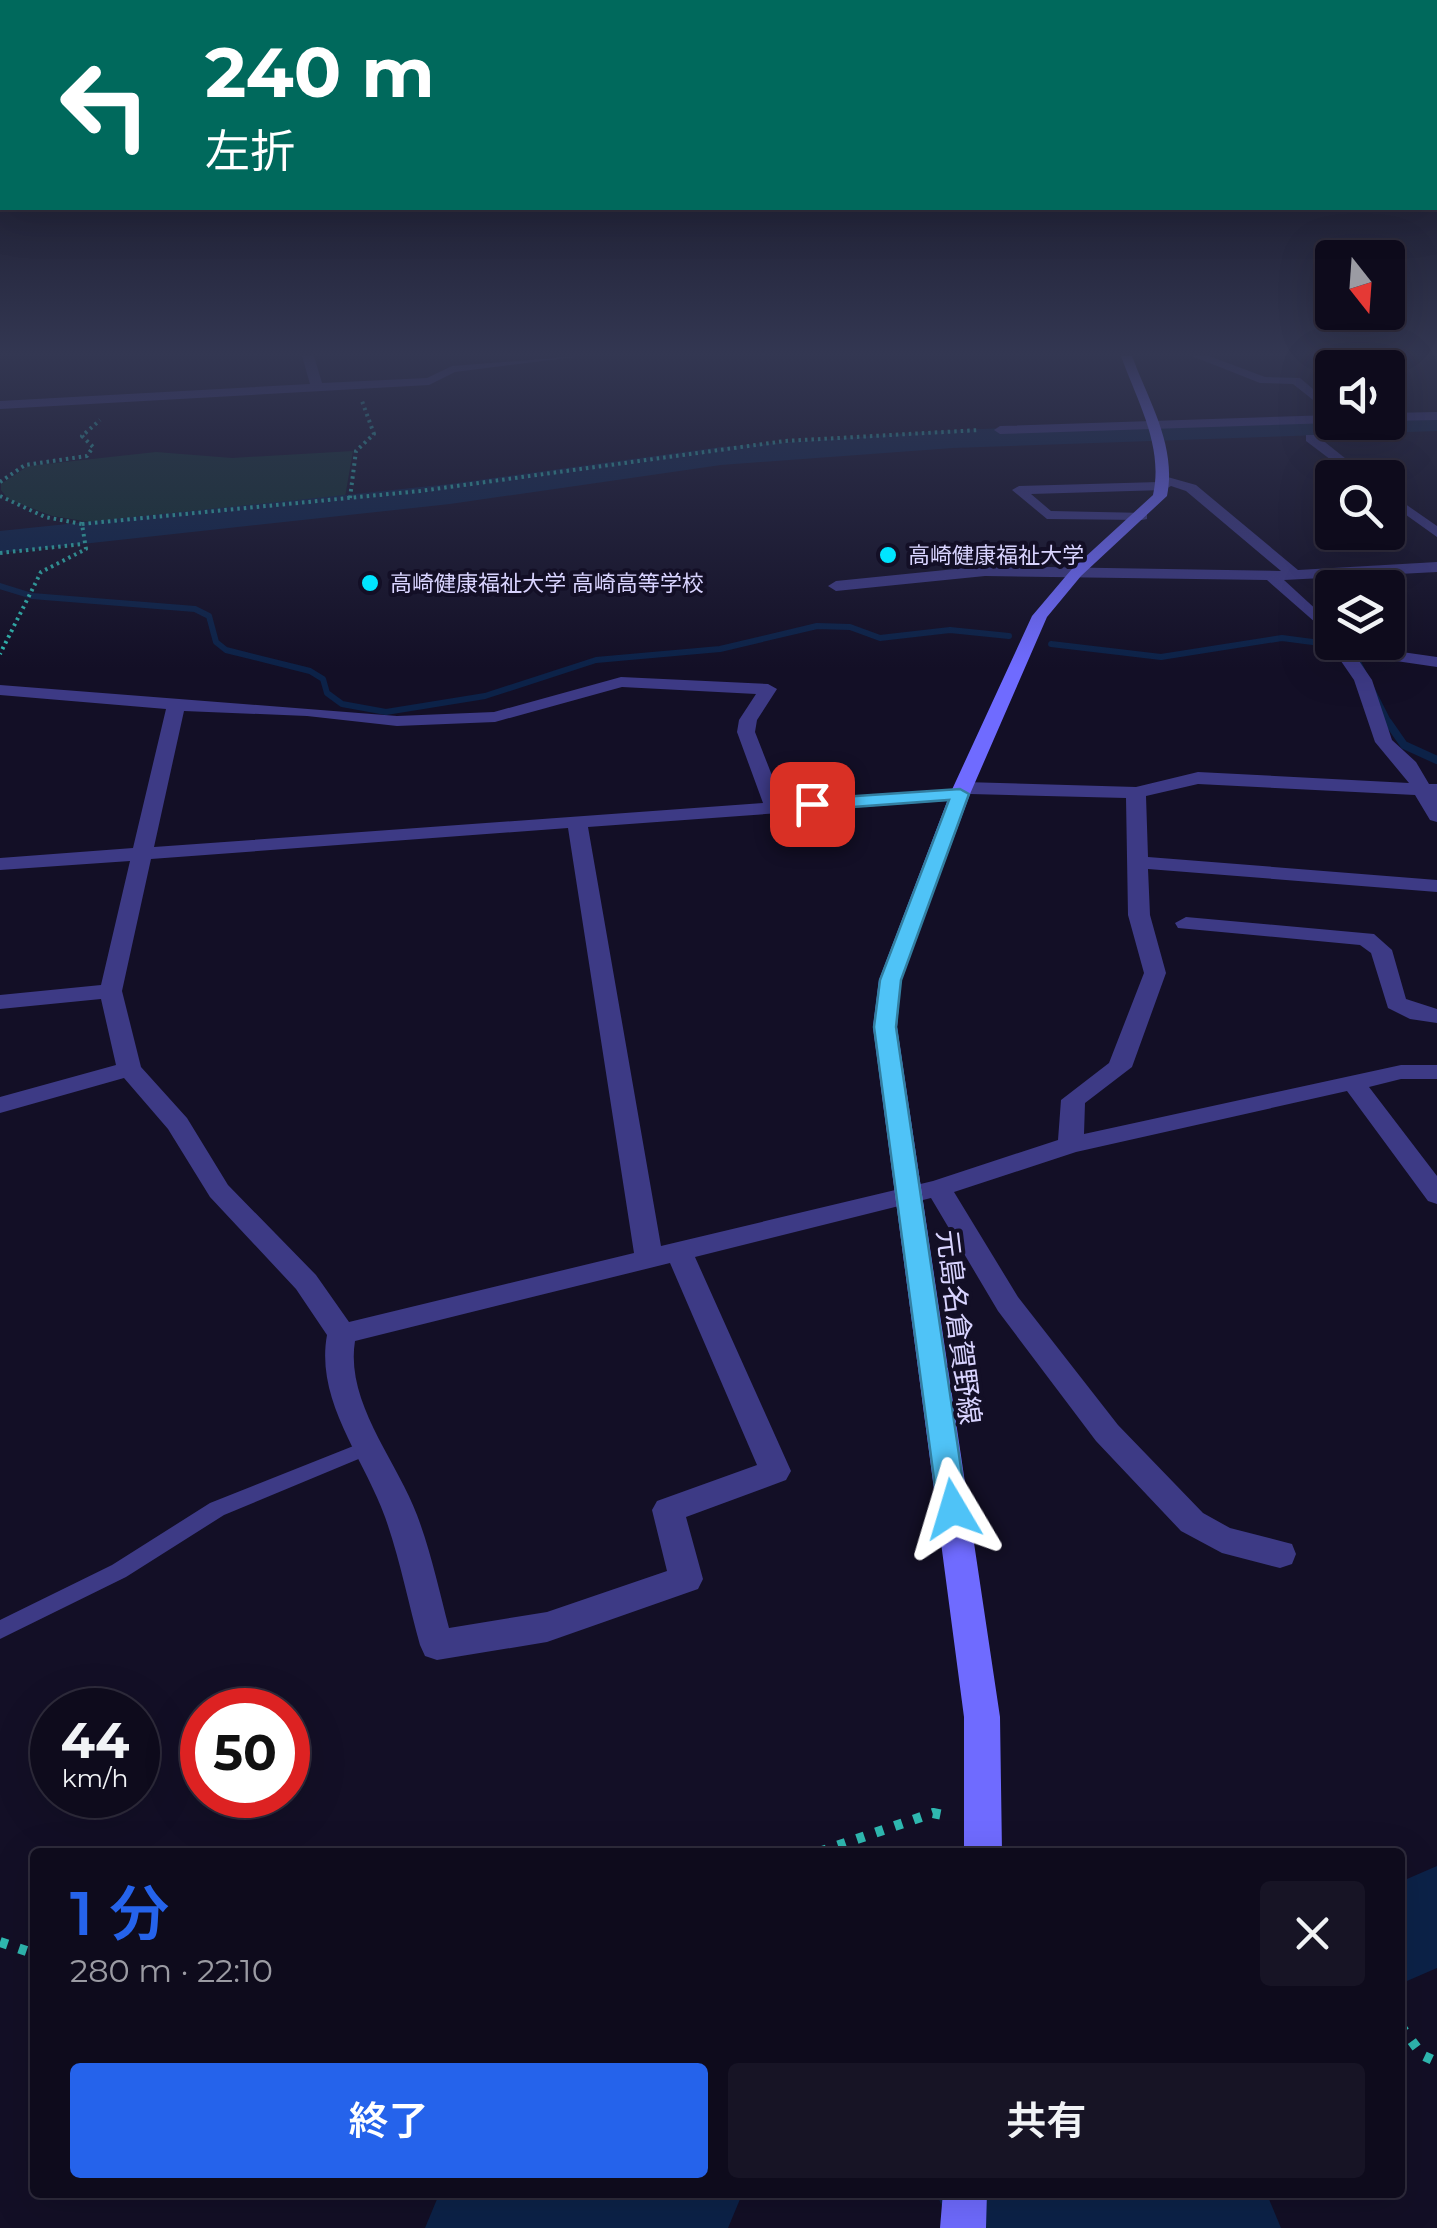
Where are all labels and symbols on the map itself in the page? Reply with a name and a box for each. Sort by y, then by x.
north arrow [1315,240,1405,330]
place label: 高崎健康福祉大学 [908,542,1084,569]
marker: 高崎健康福祉大学 [877,544,899,566]
place label: 高崎健康福祉大学 高崎高等学校 [390,570,704,597]
marker: 高崎健康福祉大学 高崎高等学校 [359,572,381,594]
pin [770,762,855,847]
street label: 元島名倉賀野線 [930,1228,988,1426]
position arrow [901,1457,1005,1561]
speed limit sign: 50 [180,1688,310,1818]

